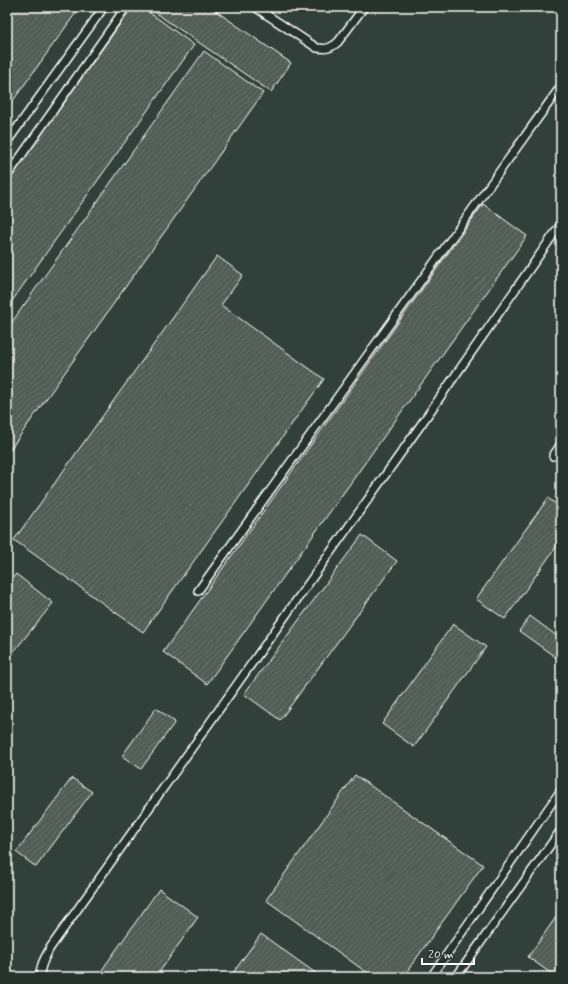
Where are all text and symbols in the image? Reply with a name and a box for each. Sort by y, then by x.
scale bar [422,940,474,966]
text: 20 m [428,947,454,963]

